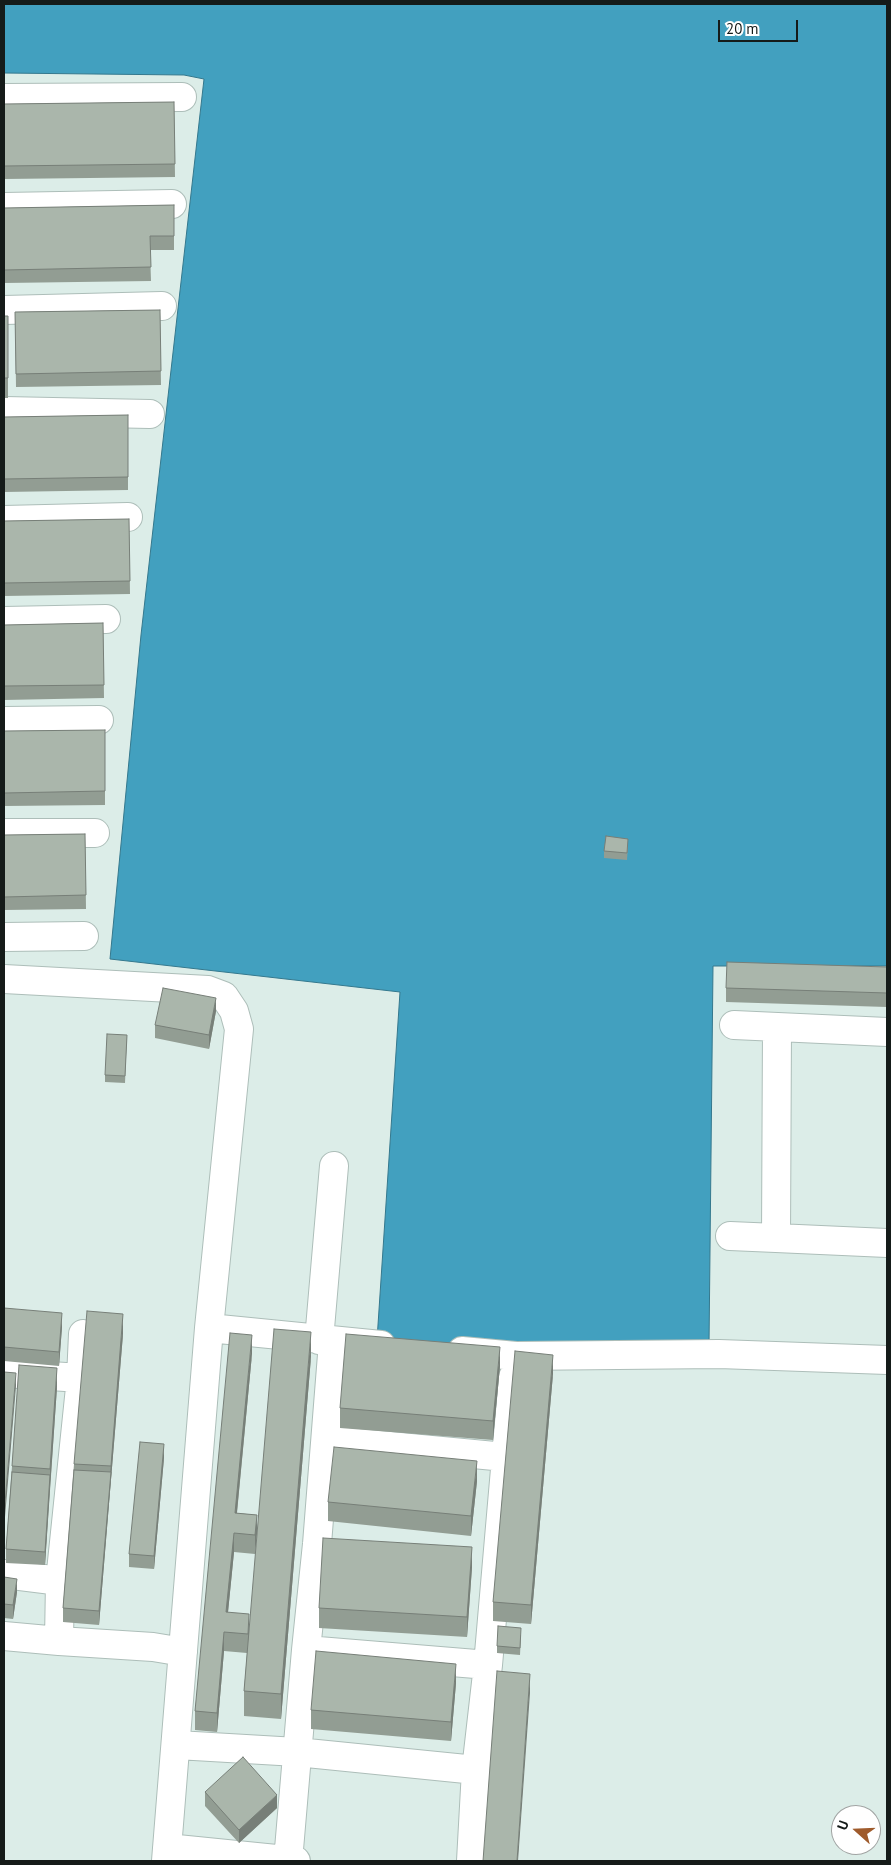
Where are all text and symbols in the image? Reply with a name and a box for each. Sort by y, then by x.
scale bar [721,10,801,42]
text: 20 m [726,19,759,38]
north arrow [831,1805,881,1855]
text: U [833,1818,853,1832]

